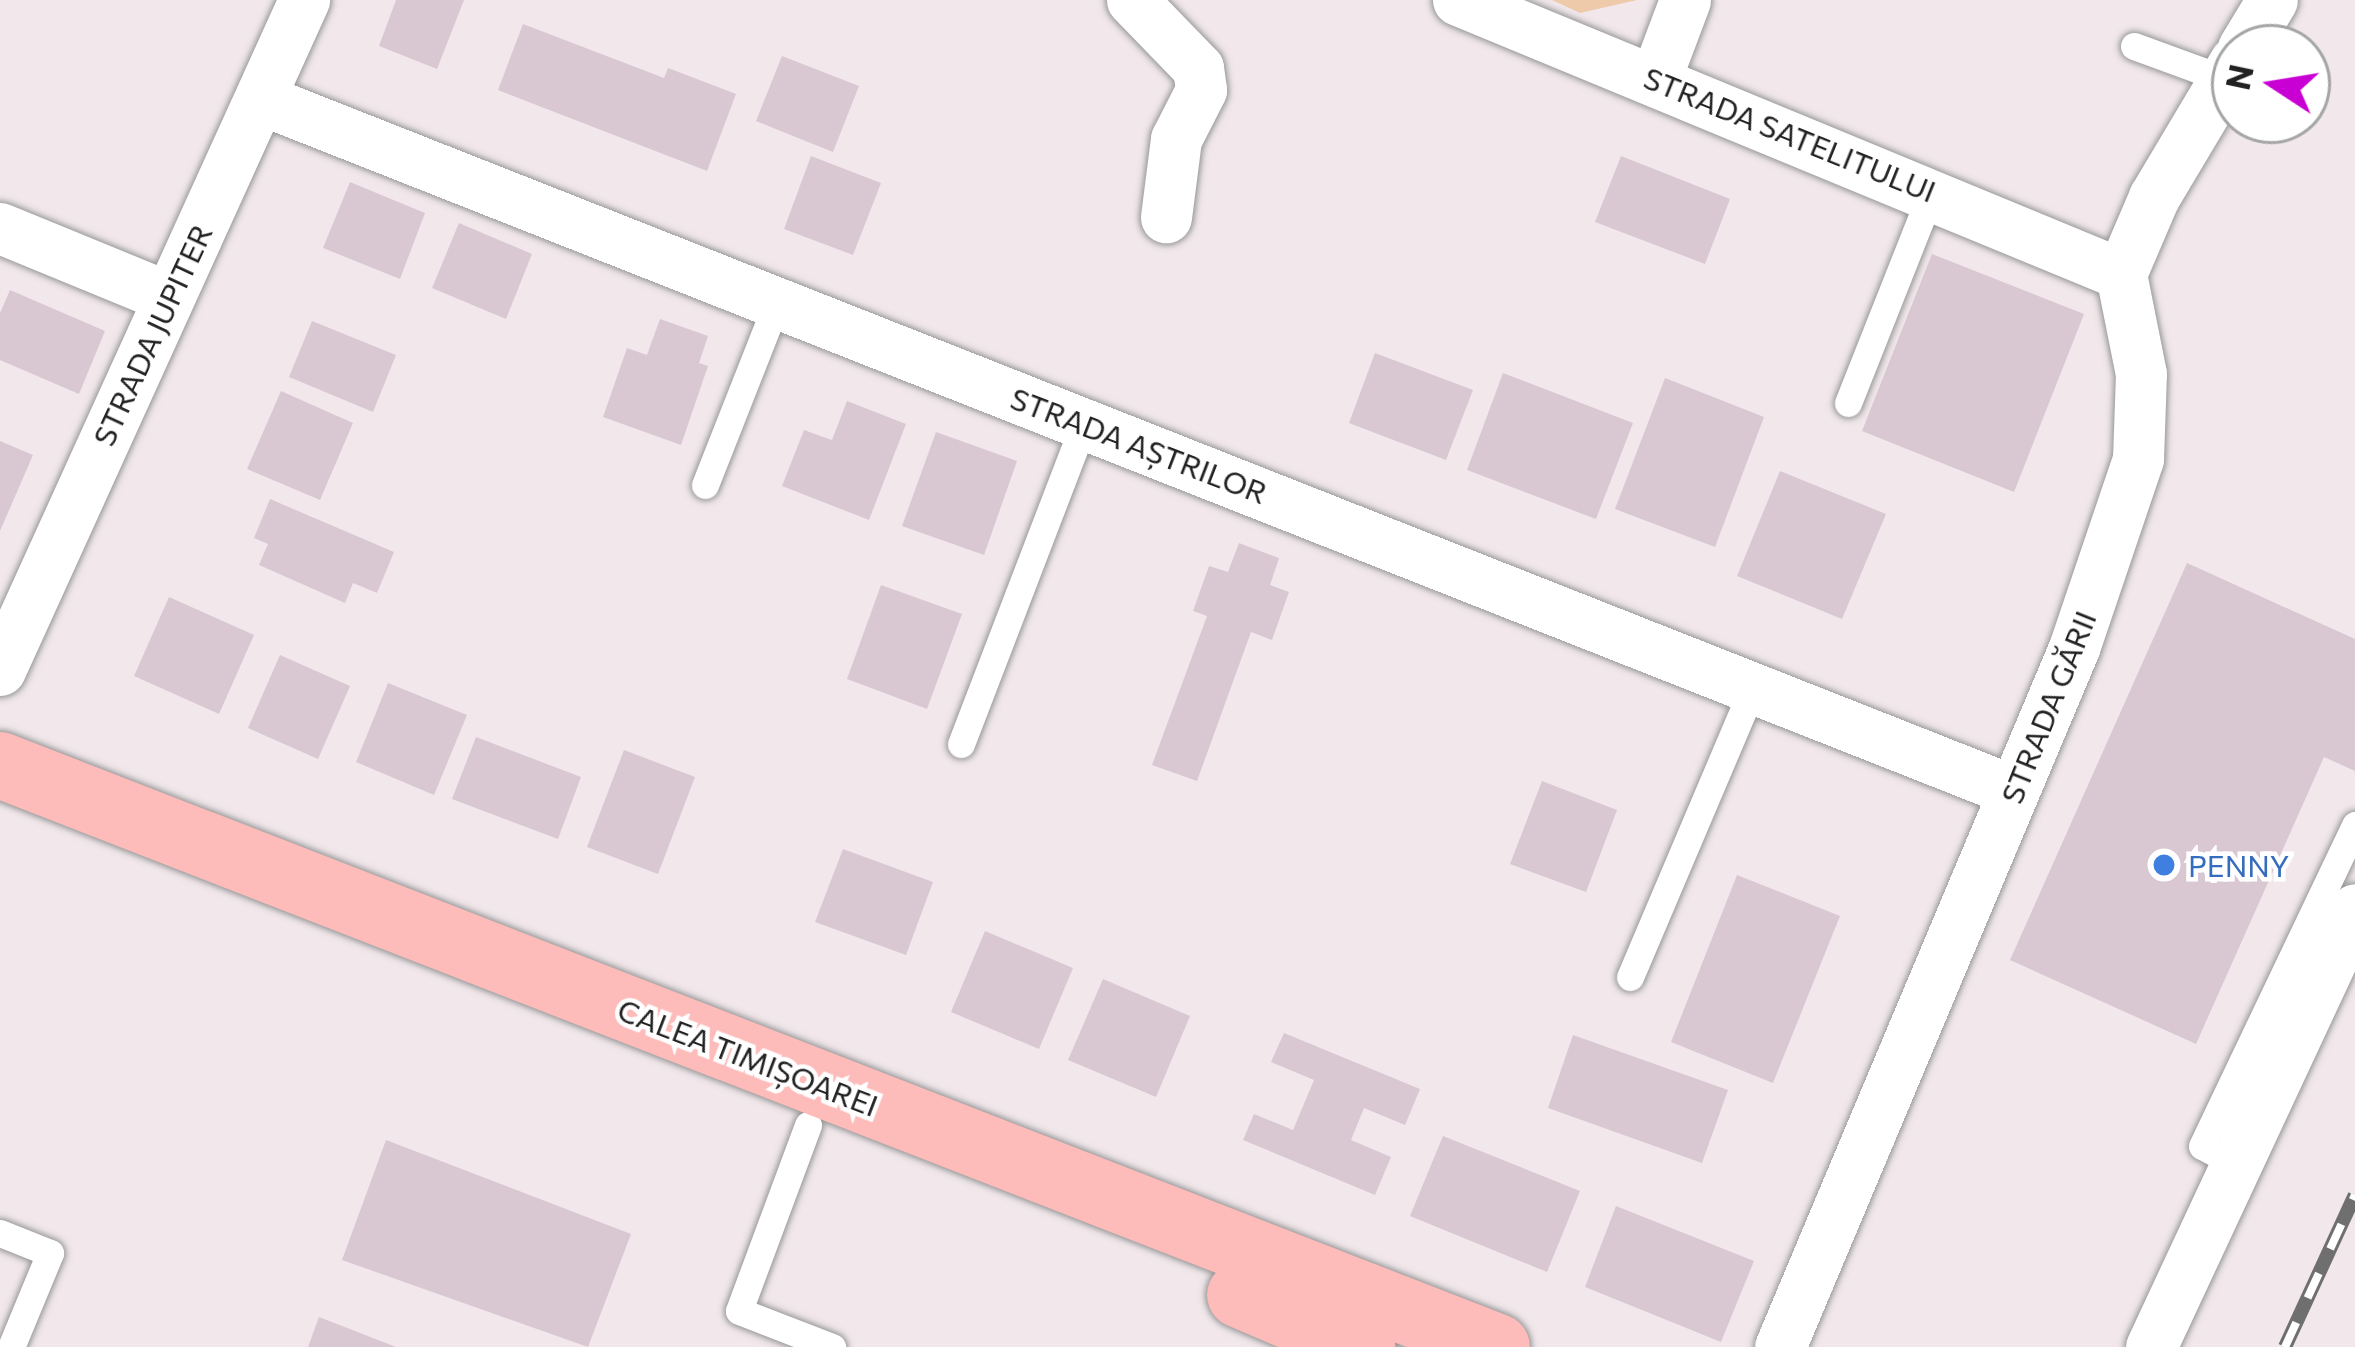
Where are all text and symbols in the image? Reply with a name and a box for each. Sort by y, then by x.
north arrow [2211,24,2331,144]
street label: STRADA SATELITULUI [1639,59,1941,209]
text: N [2216,61,2261,93]
street label: STRADA JUPITER [85,219,219,451]
street label: STRADA AȘTRILOR [1006,380,1272,510]
street label: STRADA GĂRII [1993,605,2103,809]
place label: PENNY [2188,847,2289,883]
marker: PENNY [2151,852,2177,878]
street label: CALEA TIMIȘOAREI [613,991,883,1123]

